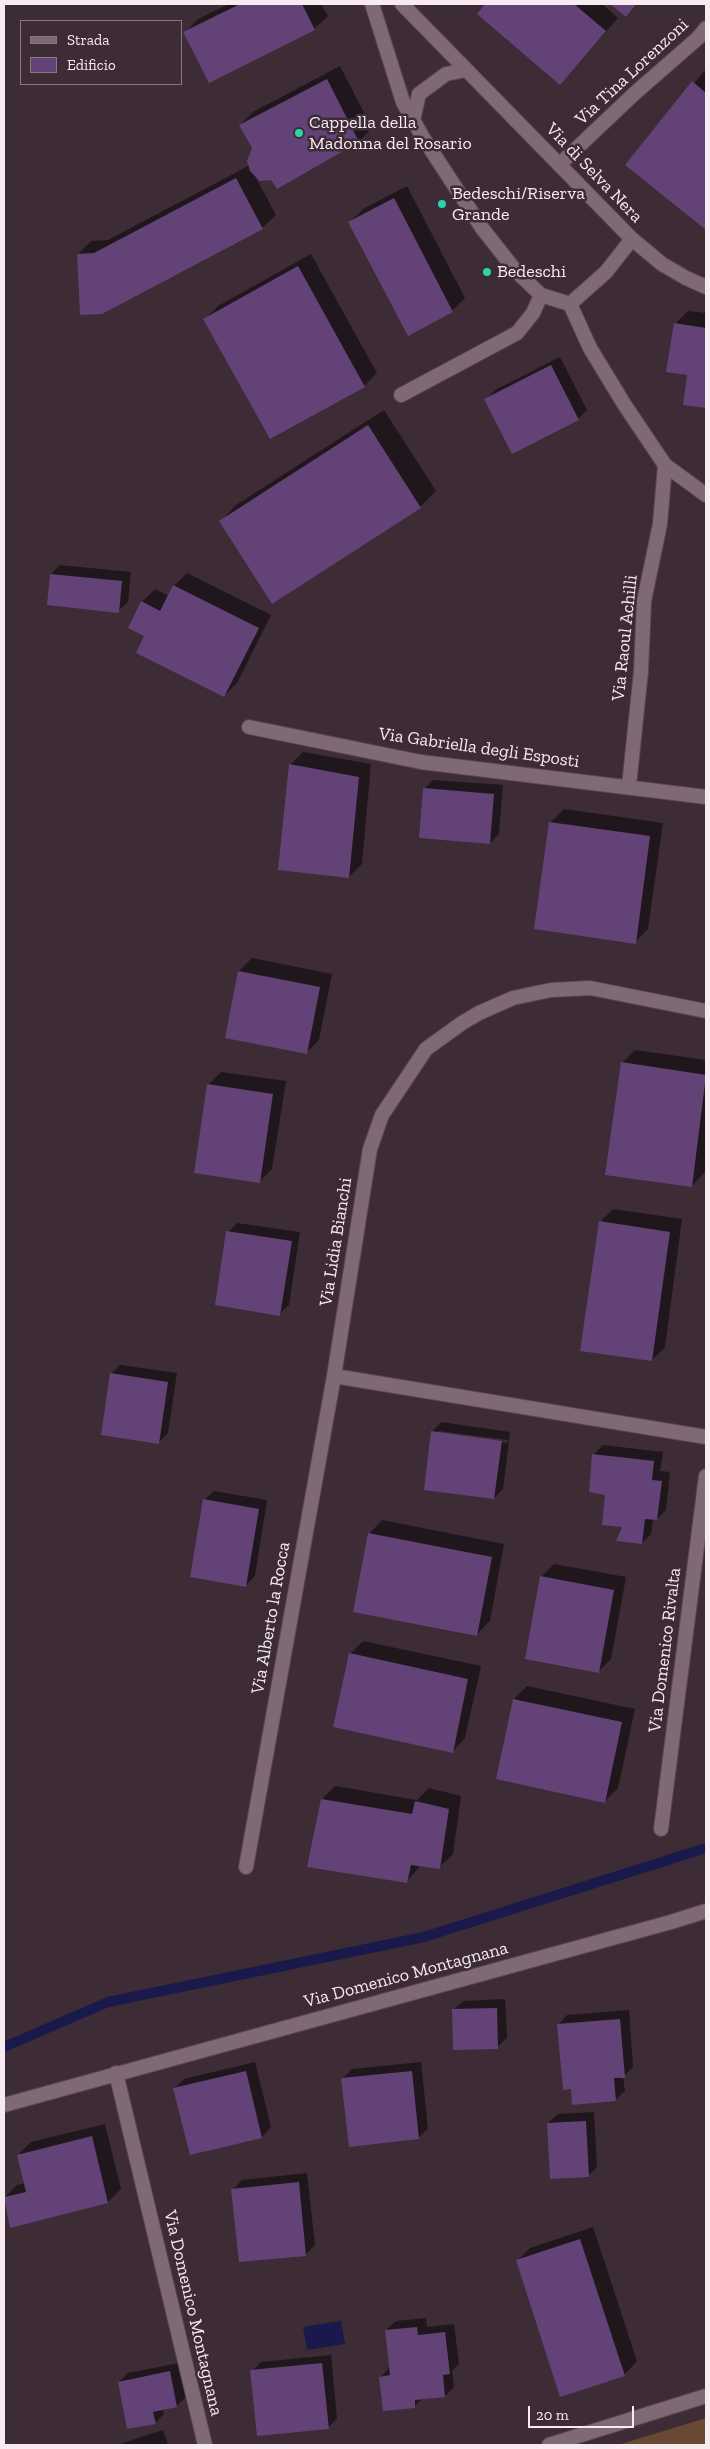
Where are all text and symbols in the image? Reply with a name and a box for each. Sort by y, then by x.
street label: Via Tina Lorenzoni [571,14,693,130]
legend [20,20,182,85]
text: Strada [67,31,110,49]
text: Edificio [67,56,116,74]
place label: Cappella della Madonna del Rosario [309,112,472,154]
street label: Via di Selva Nera [541,119,647,227]
marker: Cappella della Madonna del Rosario [293,127,305,139]
place label: Bedeschi/Riserva Grande [452,183,585,225]
marker: Bedeschi/Riserva Grande [436,198,448,210]
place label: Bedeschi [497,261,566,283]
marker: Bedeschi [481,266,493,278]
street label: Via Raoul Achilli [608,574,642,702]
street label: Via Gabriella degli Esposti [377,723,581,773]
street label: Via Lidia Bianchi [315,1176,357,1308]
street label: Via Alberto la Rocca [247,1540,295,1696]
street label: Via Domenico Rivalta [644,1566,686,1734]
street label: Via Domenico Montagnana [302,1937,510,2013]
street label: Via Domenico Montagnana [159,2208,227,2418]
scale bar [530,2396,636,2428]
text: 20 m [536,2406,569,2424]

